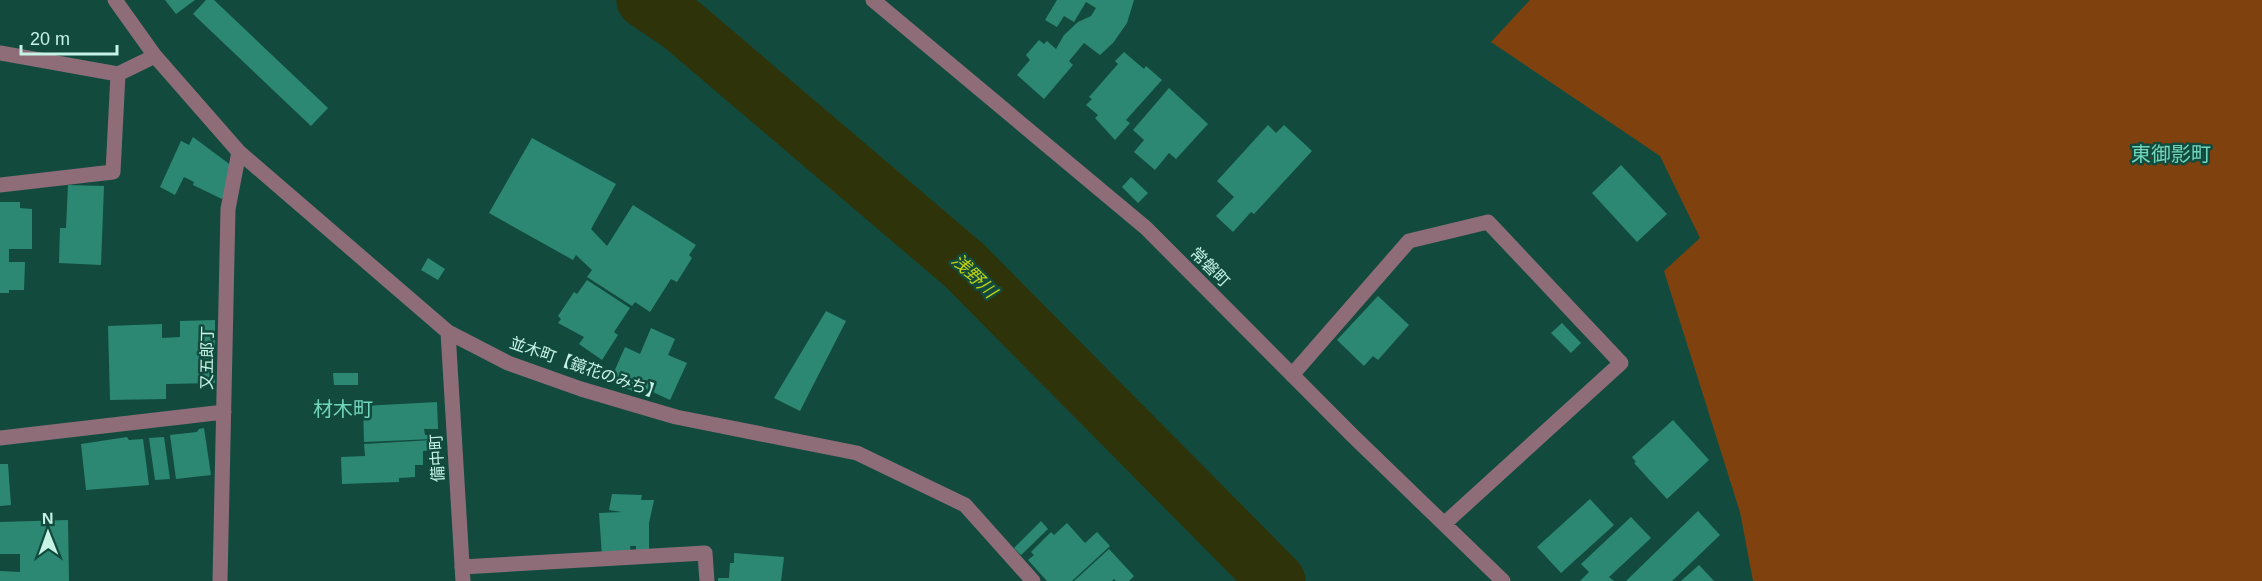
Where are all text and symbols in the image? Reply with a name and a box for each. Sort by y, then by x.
scale bar [21,18,117,56]
text: 20 m [30,29,70,49]
district label: 東御影町 [2131,143,2211,165]
street label: 常磐町 [1187,244,1233,290]
water label: 浅野川 [948,250,1002,303]
street label: 又五郎丁 [198,326,216,390]
street label: 並木町【鏡花のみち】 [508,334,664,402]
district label: 材木町 [313,398,373,420]
street label: 備中町 [427,434,447,482]
north arrow [18,503,78,563]
text: N [42,510,54,527]

